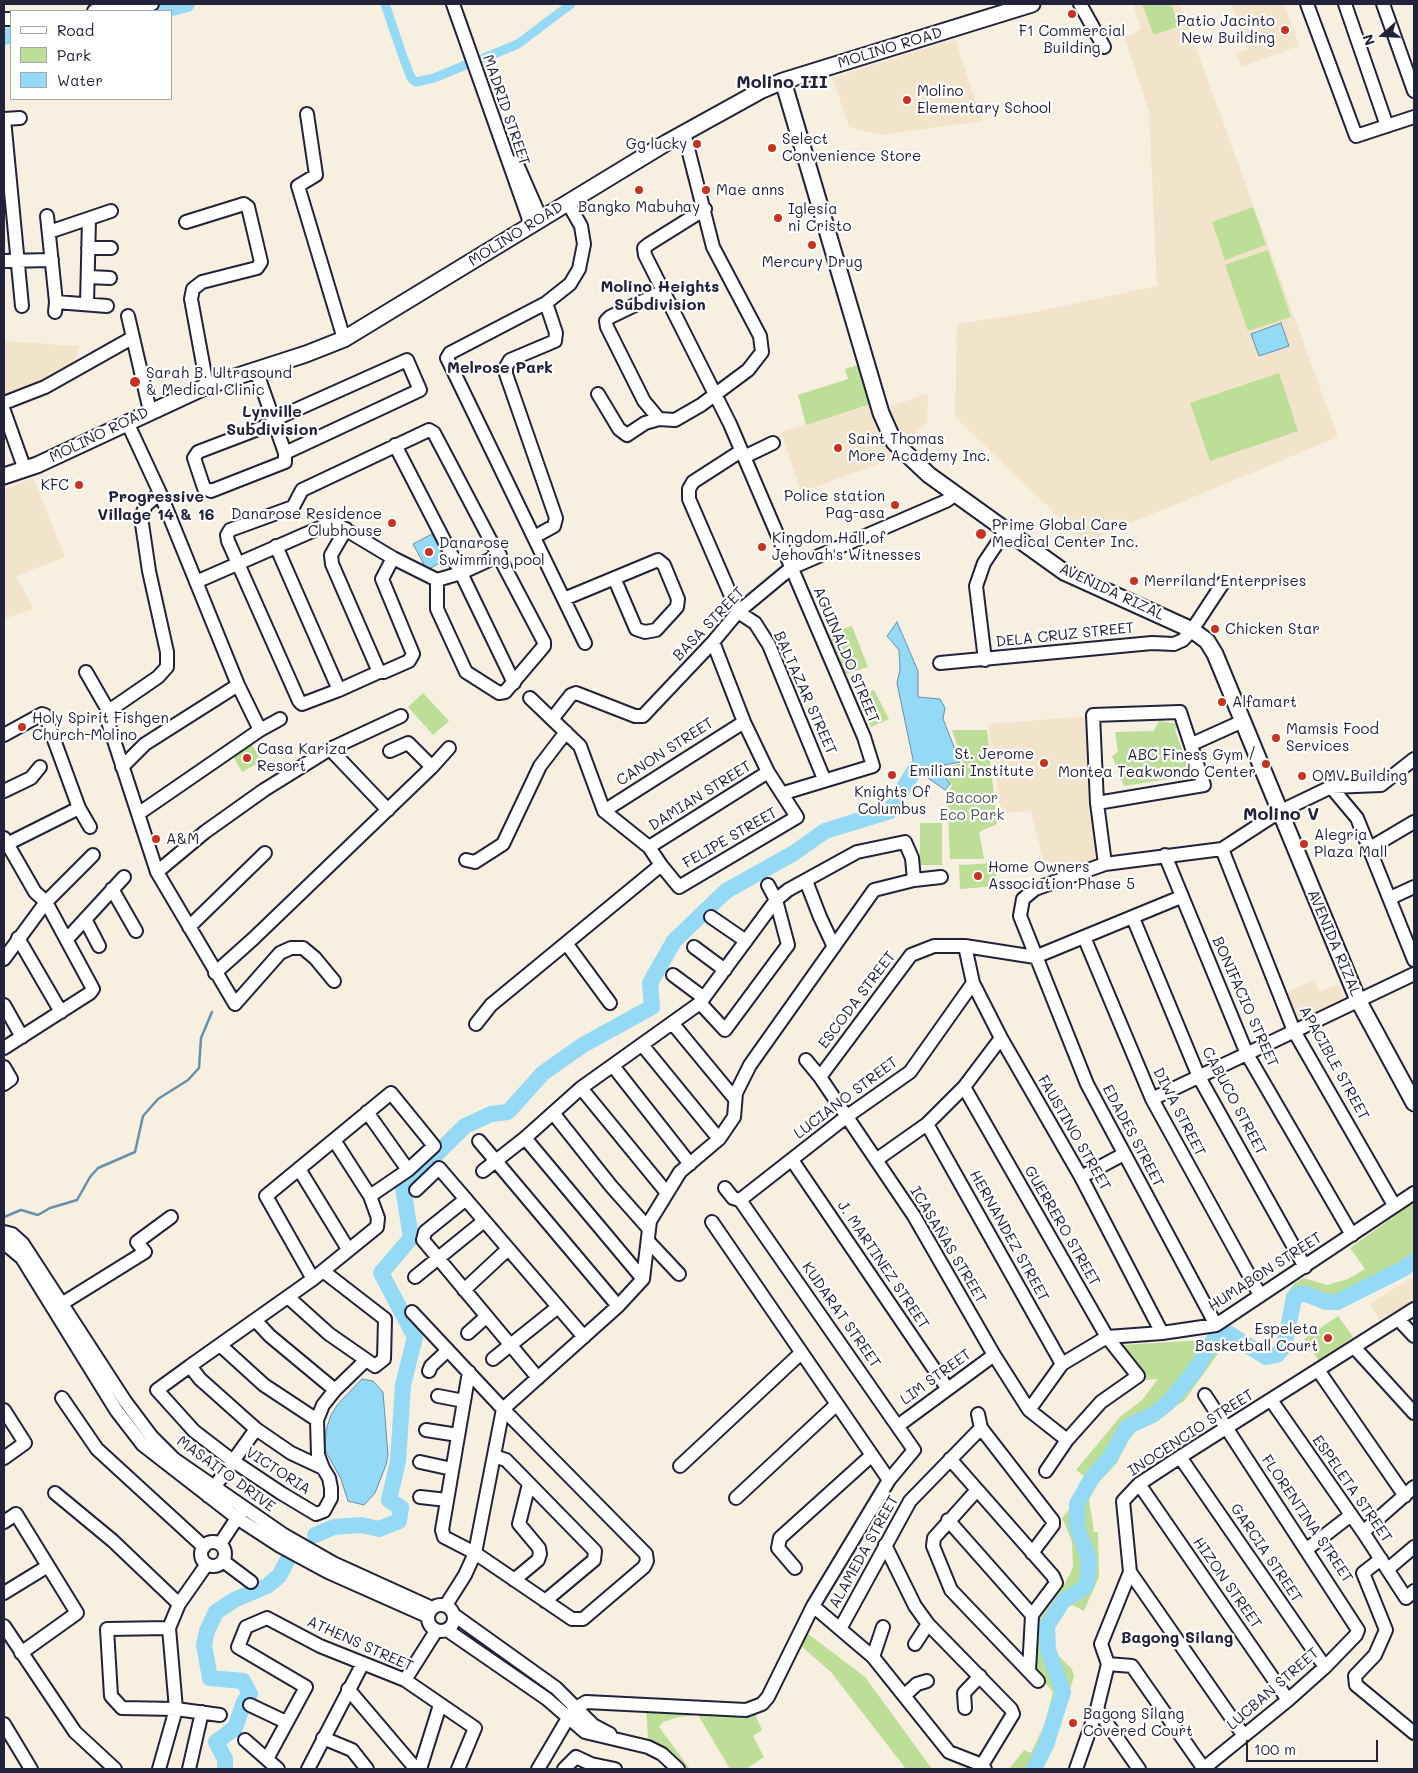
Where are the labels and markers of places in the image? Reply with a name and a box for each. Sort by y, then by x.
marker: F1 Commercial Building [1066,8,1078,20]
place label: Patio Jacinto New Building [1177,12,1275,47]
place label: F1 Commercial Building [1019,22,1125,57]
marker: Patio Jacinto New Building [1279,24,1291,36]
place label: Molino Elementary School [917,82,1052,117]
marker: Molino Elementary School [901,94,913,106]
place label: Select Convenience Store [782,130,921,165]
place label: Gg lucky [626,135,687,153]
marker: Gg lucky [691,138,703,150]
marker: Select Convenience Store [766,142,778,154]
place label: Mae anns [716,181,785,199]
marker: Bangko Mabuhay [633,184,645,196]
marker: Mae anns [700,184,712,196]
place label: Bangko Mabuhay [578,198,700,216]
place label: Iglesia ni Cristo [788,200,851,235]
marker: Iglesia ni Cristo [772,212,784,224]
marker: Mercury Drug [806,239,818,251]
place label: Mercury Drug [762,253,862,271]
place label: Sarah B. Ultrasound & Medical Clinic [146,364,292,399]
marker: Sarah B. Ultrasound & Medical Clinic [128,375,142,389]
place label: Saint Thomas More Academy Inc. [848,430,991,465]
marker: Saint Thomas More Academy Inc. [832,442,844,454]
place label: KFC [41,476,69,494]
marker: KFC [73,479,85,491]
place label: Police station Pag-asa [784,487,885,522]
marker: Police station Pag-asa [889,499,901,511]
place label: Danarose Residence Clubhouse [231,505,382,540]
place label: Prime Global Care Medical Center Inc. [992,516,1139,551]
marker: Danarose Residence Clubhouse [386,517,398,529]
marker: Prime Global Care Medical Center Inc. [974,527,988,541]
place label: Kingdom Hall of Jehovah's Witnesses [772,529,921,564]
place label: Danarose Swimming pool [439,534,545,569]
marker: Kingdom Hall of Jehovah's Witnesses [756,541,768,553]
marker: Danarose Swimming pool [423,546,435,558]
place label: Merriland Enterprises [1144,572,1306,590]
marker: Merriland Enterprises [1128,575,1140,587]
place label: Chicken Star [1225,620,1320,638]
marker: Chicken Star [1209,623,1221,635]
place label: Alfamart [1232,693,1297,711]
marker: Alfamart [1216,696,1228,708]
place label: Holy Spirit Fishgen Church-Molino [32,709,169,744]
place label: Mamsis Food Services [1286,720,1379,755]
marker: Holy Spirit Fishgen Church-Molino [16,721,28,733]
marker: Mamsis Food Services [1270,732,1282,744]
place label: Casa Kariza Resort [257,740,347,775]
place label: St. Jerome Emiliani Institute [909,745,1034,780]
place label: ABC Finess Gym / Montea Teakwondo Center [1058,746,1256,781]
marker: Casa Kariza Resort [241,752,253,764]
marker: St. Jerome Emiliani Institute [1038,757,1050,769]
marker: ABC Finess Gym / Montea Teakwondo Center [1260,758,1272,770]
place label: OMV Building [1312,767,1407,785]
marker: Knights Of Columbus [886,769,898,781]
marker: OMV Building [1296,770,1308,782]
place label: Knights Of Columbus [854,783,930,818]
place label: Alegria Plaza Mall [1314,826,1388,861]
place label: A&M [166,830,199,848]
marker: A&M [150,833,162,845]
marker: Alegria Plaza Mall [1298,838,1310,850]
place label: Home Owners Association Phase 5 [988,858,1135,893]
marker: Home Owners Association Phase 5 [972,870,984,882]
place label: Espeleta Basketball Court [1195,1320,1318,1355]
marker: Espeleta Basketball Court [1322,1332,1334,1344]
place label: Bagong Silang Covered Court [1083,1705,1193,1740]
marker: Bagong Silang Covered Court [1067,1717,1079,1729]

